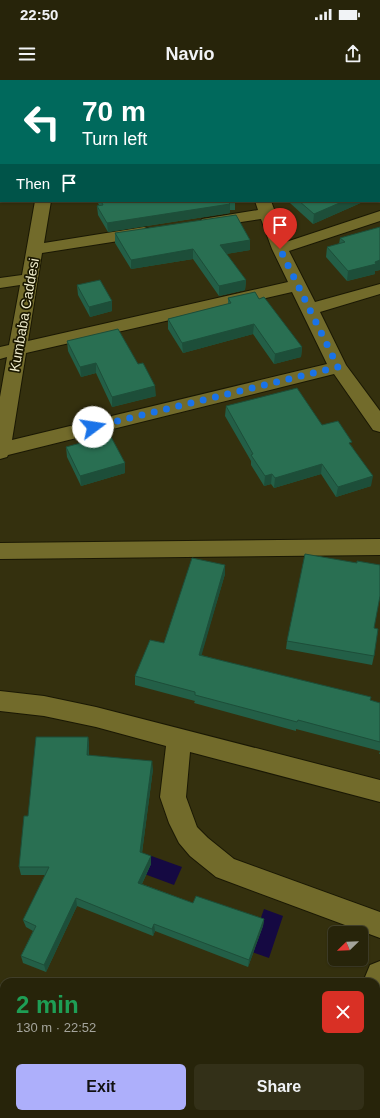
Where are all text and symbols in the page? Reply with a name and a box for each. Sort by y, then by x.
text: 22:50 [20,6,58,23]
icon: menu [16,43,38,65]
icon: share [342,43,364,65]
text: Navio [165,44,215,64]
icon: left [16,96,68,148]
text: 70 m [82,96,146,127]
text: Turn left [82,129,147,149]
icon: arrive [58,172,80,194]
text: Then [16,175,50,192]
pin [263,208,297,249]
icon: arrive [269,214,291,236]
street label: Kumbaba Caddesi [6,257,42,373]
position arrow [72,406,114,448]
north arrow [328,926,368,966]
map controls [328,926,368,966]
text: 2 min [16,991,79,1018]
button: close [322,991,364,1033]
text: 130 m · 22:52 [16,1020,96,1035]
button: Exit [16,1064,186,1110]
button: Share [194,1064,364,1110]

